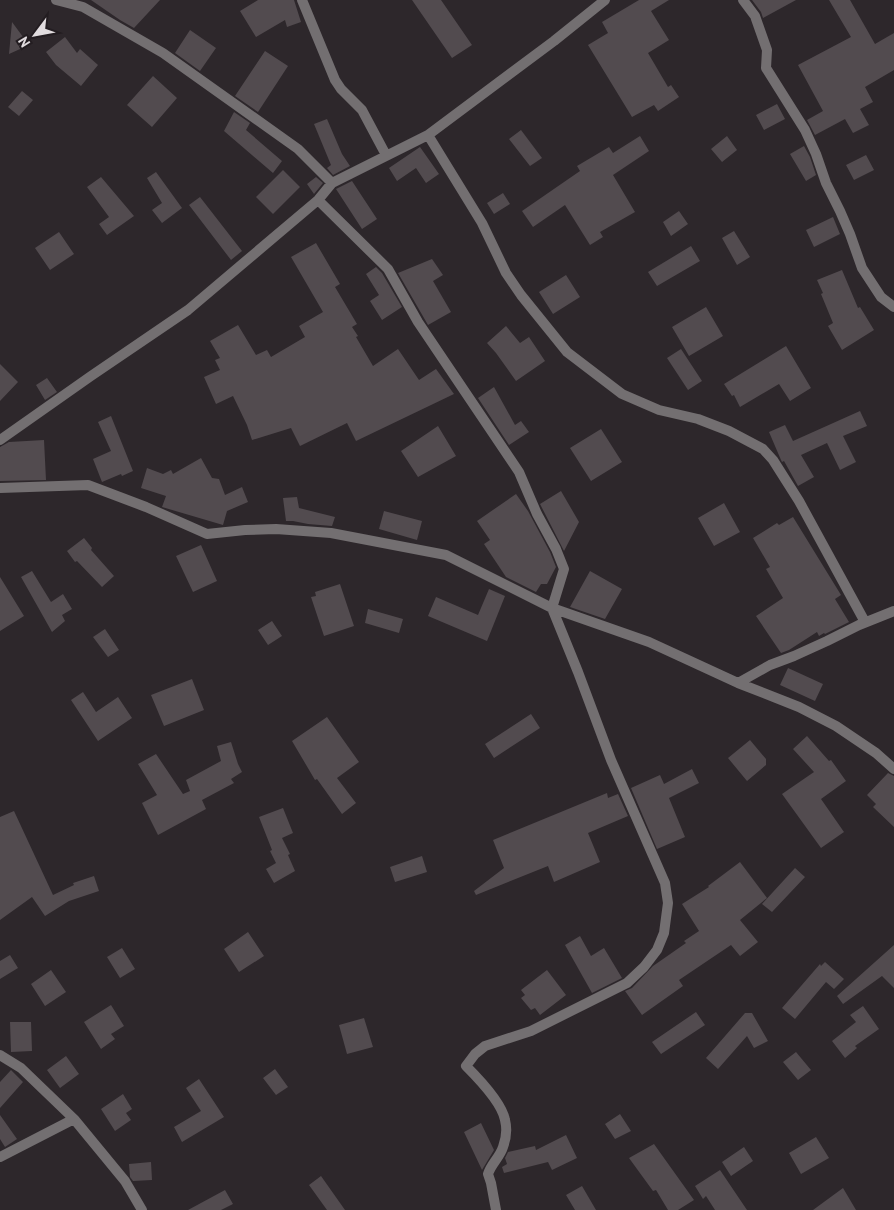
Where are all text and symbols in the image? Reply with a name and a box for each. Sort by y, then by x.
north arrow [10,10,60,60]
text: N [14,33,34,51]

